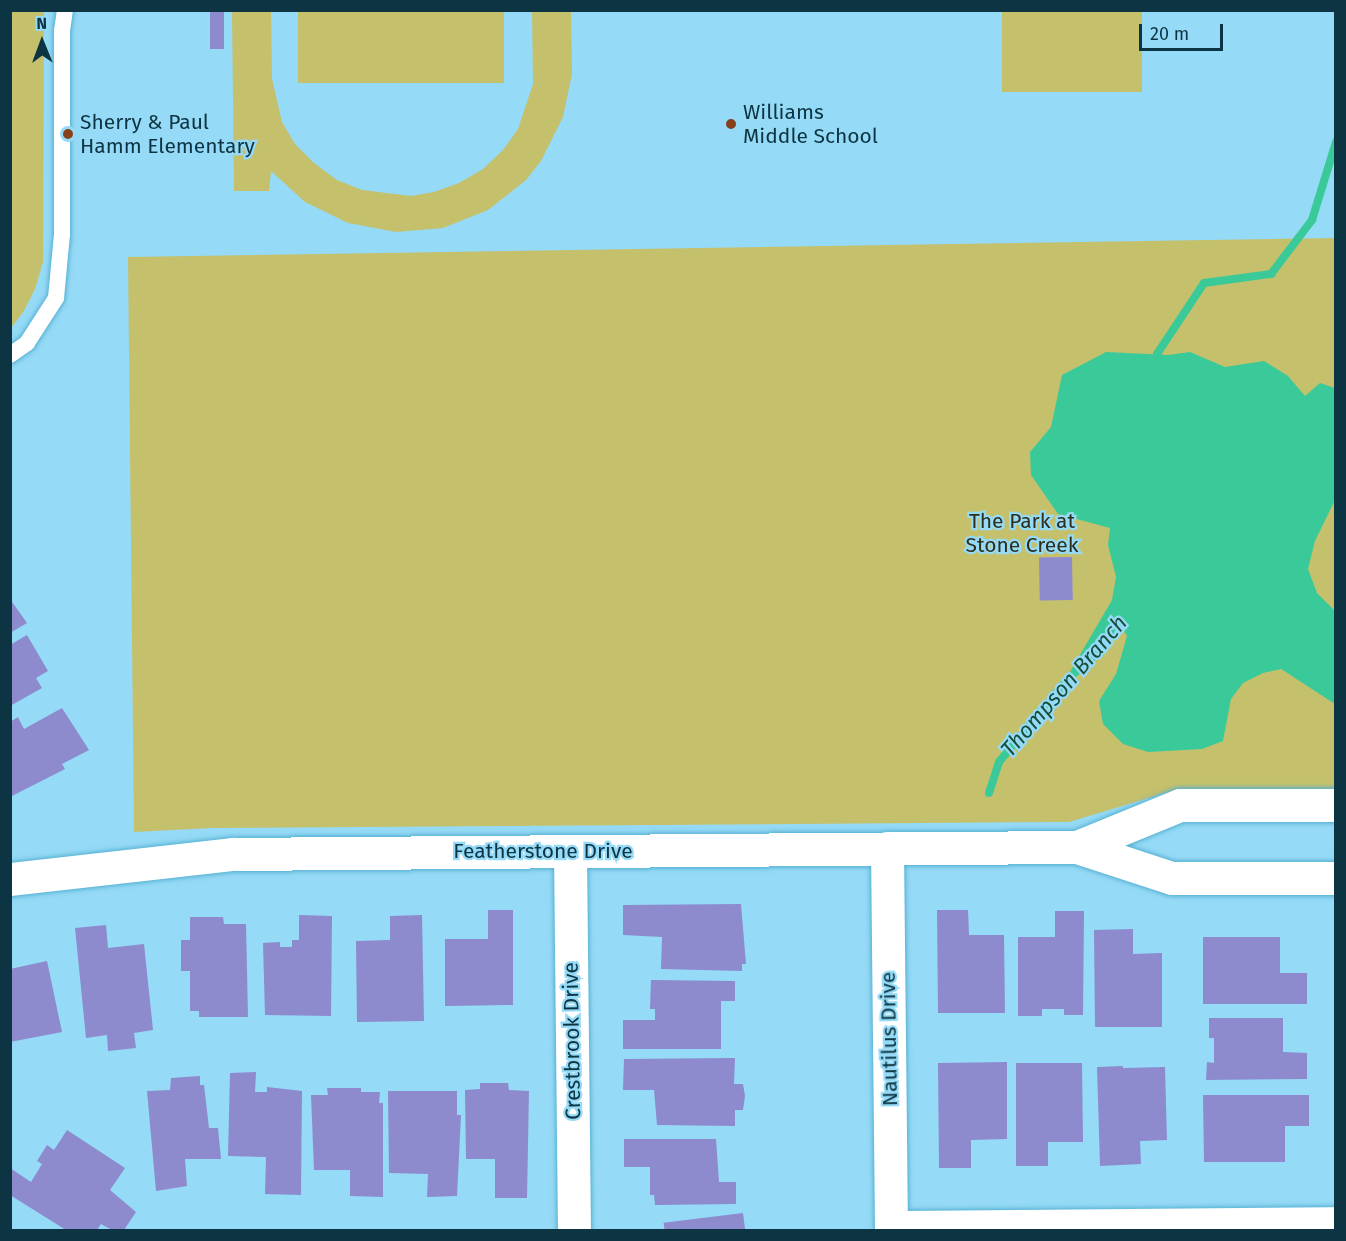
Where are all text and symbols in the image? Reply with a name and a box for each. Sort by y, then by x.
north arrow [12,12,72,72]
scale bar [1142,12,1226,50]
text: N [36,14,47,33]
text: 20 m [1150,23,1189,45]
place label: Williams Middle School [743,99,878,149]
place label: Sherry & Paul Hamm Elementary [80,109,255,159]
marker: Williams Middle School [724,117,738,131]
marker: Sherry & Paul Hamm Elementary [61,127,75,141]
park label: The Park at Stone Creek [966,508,1078,558]
water label: Thompson Branch [995,610,1133,762]
street label: Featherstone Drive [453,838,633,864]
street label: Crestbrook Drive [558,962,586,1120]
street label: Nautilus Drive [875,972,903,1106]

